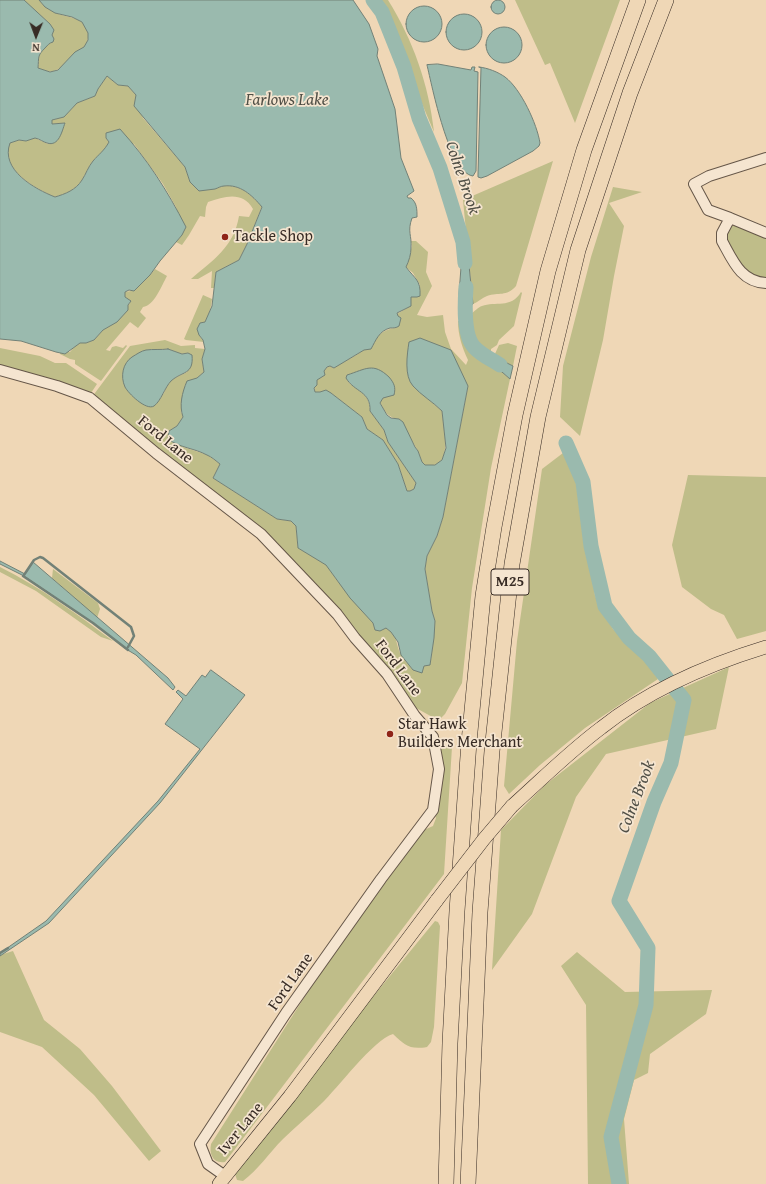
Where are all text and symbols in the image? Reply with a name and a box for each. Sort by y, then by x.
north arrow [16,16,56,56]
text: N [32,40,40,56]
water label: Farlows Lake [245,91,329,111]
water label: Colne Brook [440,139,484,217]
place label: Tackle Shop [233,227,313,247]
marker: Tackle Shop [220,232,230,242]
street label: Ford Lane [133,412,197,468]
road number: M25 [491,569,529,595]
street label: Ford Lane [371,636,425,700]
place label: Star Hawk Builders Merchant [398,715,522,753]
marker: Star Hawk Builders Merchant [385,729,395,739]
water label: Colne Brook [614,758,660,836]
street label: Ford Lane [264,950,318,1014]
street label: Iver Lane [214,1099,268,1159]

